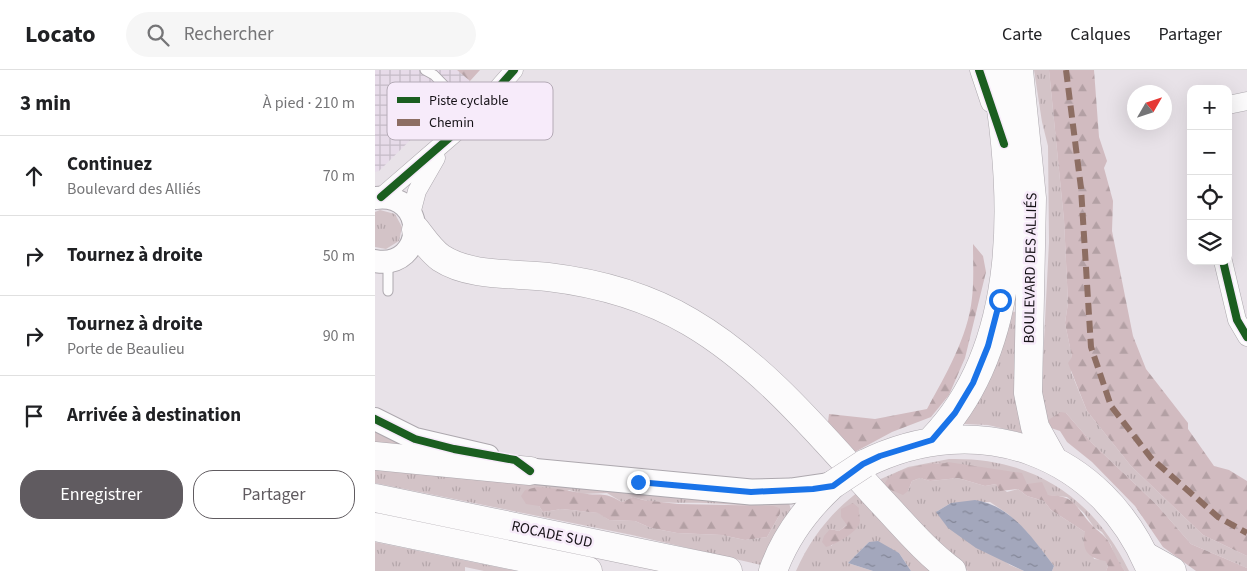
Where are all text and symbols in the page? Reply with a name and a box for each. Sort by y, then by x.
search box [126,12,476,57]
text: Locato [25,17,96,52]
icon: search [144,21,172,49]
text: Rechercher [184,21,274,48]
text: Carte [1002,22,1042,47]
text: Calques [1070,22,1130,47]
text: Partager [1158,22,1222,47]
legend [387,82,553,140]
north arrow [1127,85,1172,130]
map controls [1187,85,1232,265]
button: + [1187,85,1232,130]
text: 3 min [20,88,71,118]
text: Piste cyclable [429,91,509,111]
text: À pied · 210 m [263,92,355,114]
text: Chemin [429,113,474,133]
button: − [1187,130,1232,175]
text: Continuez [67,151,152,178]
icon: ahead [20,162,48,190]
text: 70 m [323,165,355,187]
button: locate [1187,175,1232,220]
text: Boulevard des Alliés [67,178,201,200]
street label: BOULEVARD DES ALLIÉS [1019,192,1042,344]
button: layers [1187,220,1232,265]
icon: right [20,242,48,270]
text: Tournez à droite [67,242,203,269]
text: 50 m [323,245,355,267]
route start [989,289,1012,312]
text: Tournez à droite [67,311,203,338]
icon: right [20,322,48,350]
text: 90 m [323,325,355,347]
text: Porte de Beaulieu [67,338,185,360]
icon: arrive [20,402,48,430]
text: Arrivée à destination [67,402,241,429]
button: Enregistrer [20,470,183,519]
button: Partager [193,470,355,519]
route end [627,471,650,494]
street label: ROCADE SUD [509,516,594,553]

